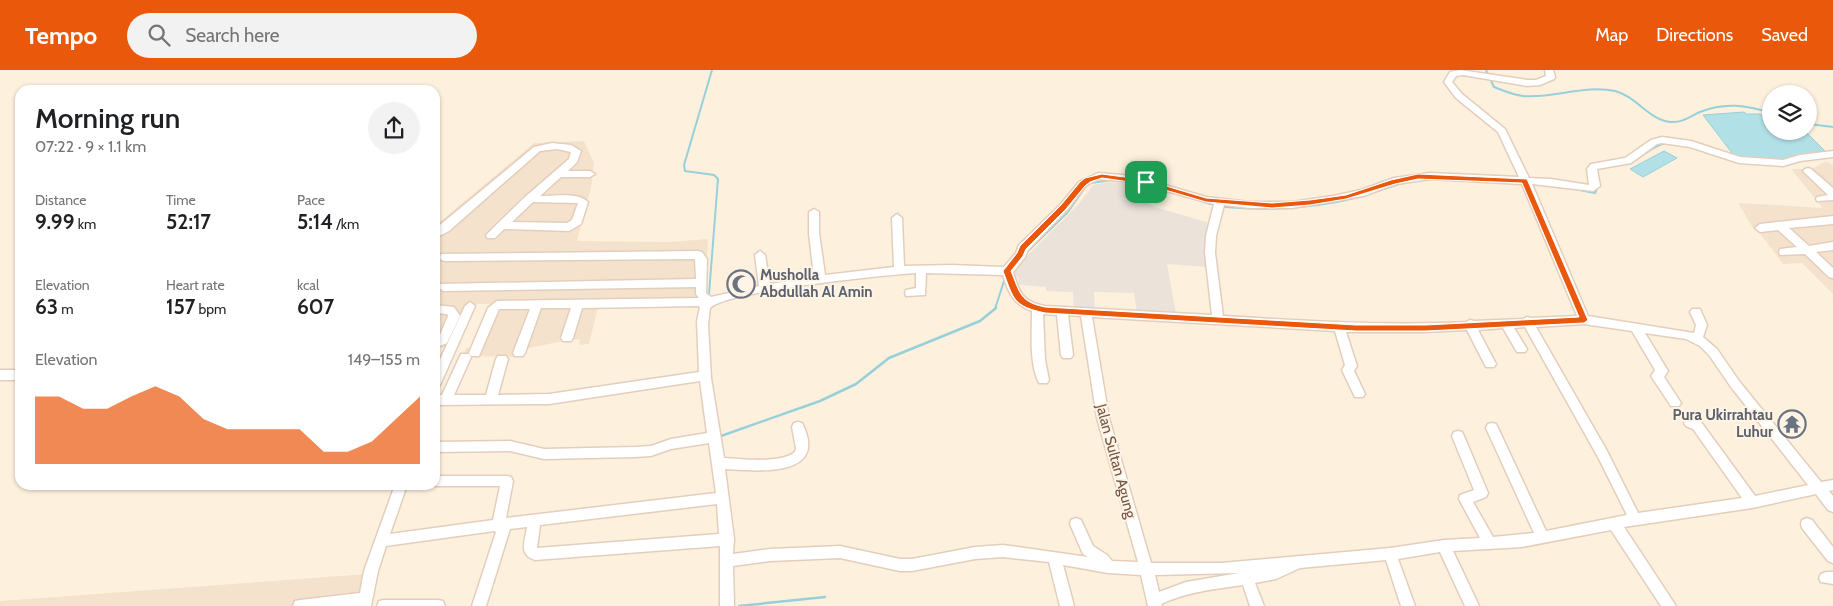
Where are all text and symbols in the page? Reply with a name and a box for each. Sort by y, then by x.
search box [127,13,477,58]
text: Tempo [25,21,97,50]
icon: search [145,21,173,49]
text: Search here [185,24,280,47]
text: Map [1595,24,1628,46]
text: Directions [1656,24,1733,46]
text: Saved [1761,24,1808,46]
map controls [1762,85,1817,140]
button: layers [1762,85,1817,140]
text: Morning run [35,101,180,135]
button: share [368,102,420,154]
text: 07:22 · 9 × 1.1 km [35,137,146,156]
pin [1125,161,1167,203]
icon: arrive [1132,168,1160,196]
text: Distance [35,191,87,209]
text: Time [166,191,196,209]
text: Pace [297,191,325,209]
text: 9.99 [35,209,75,234]
text: 52:17 [166,209,211,234]
text: 5:14 [297,209,333,234]
text: km [75,215,96,233]
text: /km [333,215,359,233]
place label: Musholla Abdullah Al Amin [760,266,873,301]
mosque icon: Musholla Abdullah Al Amin [726,269,756,299]
text: Elevation [35,276,90,294]
text: Heart rate [166,276,225,294]
text: kcal [297,276,319,294]
text: 63 [35,294,58,319]
text: 157 [166,294,195,319]
text: 607 [297,294,334,319]
text: m [58,300,74,318]
text: bpm [195,300,226,318]
text: Elevation [35,350,98,369]
text: 149–155 m [348,350,420,369]
street label: Jalan Sultan Agung [1092,401,1140,521]
place label: Pura Ukirrahtau Luhur [1672,406,1773,441]
temple icon: Pura Ukirrahtau Luhur [1777,409,1807,439]

